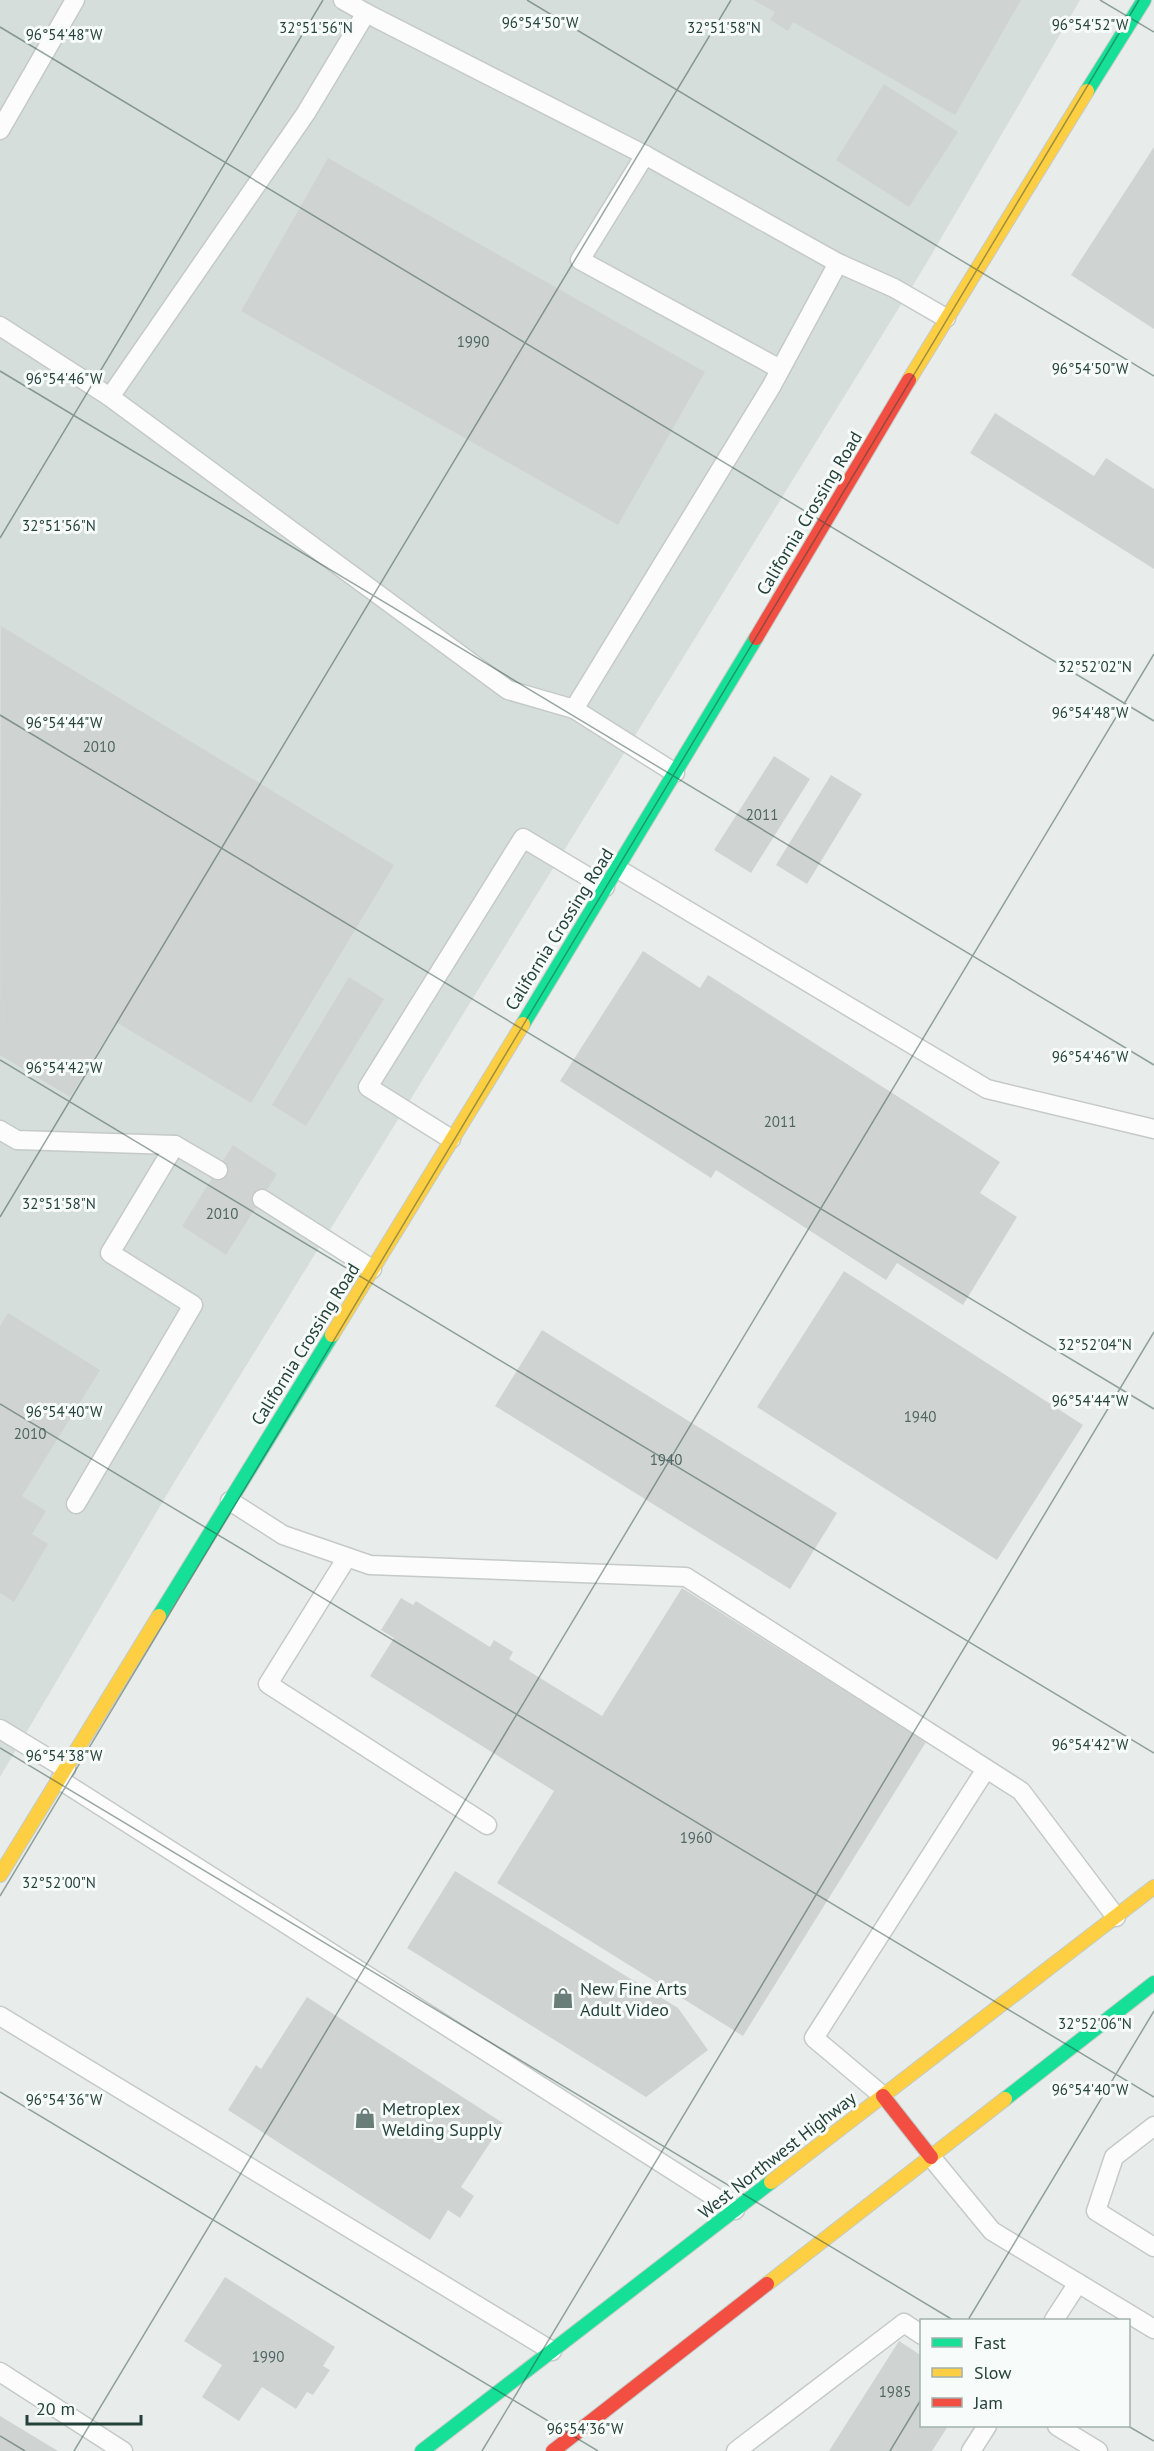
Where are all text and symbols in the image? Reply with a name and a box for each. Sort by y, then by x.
text: 96°54'50"W [502,13,579,32]
text: 96°54'52"W [1052,15,1129,34]
text: 32°51'56"N [279,18,353,37]
text: 32°51'58"N [687,18,761,37]
text: 96°54'48"W [26,25,103,44]
house number: 1990 [457,332,489,351]
text: 96°54'50"W [1052,359,1129,378]
text: 96°54'46"W [26,369,103,388]
street label: California Crossing Road [751,427,867,599]
text: 32°51'56"N [22,516,96,535]
text: 32°52'02"N [1058,657,1132,676]
text: 96°54'48"W [1052,703,1129,722]
text: 96°54'44"W [26,713,103,732]
house number: 2010 [83,737,115,756]
house number: 2011 [746,805,778,824]
street label: California Crossing Road [500,844,618,1014]
text: 96°54'46"W [1052,1047,1129,1066]
text: 96°54'42"W [26,1058,103,1077]
house number: 2011 [764,1112,796,1131]
text: 32°51'58"N [22,1194,96,1213]
house number: 2010 [206,1204,238,1223]
street label: California Crossing Road [246,1259,364,1429]
text: 32°52'04"N [1058,1335,1132,1354]
text: 96°54'44"W [1052,1391,1129,1410]
text: 96°54'40"W [26,1402,103,1421]
house number: 1940 [904,1407,936,1426]
house number: 2010 [14,1424,46,1443]
house number: 1940 [650,1450,682,1469]
text: 96°54'42"W [1052,1735,1129,1754]
text: 96°54'38"W [26,1746,103,1765]
house number: 1960 [680,1828,712,1847]
text: 32°52'00"N [22,1873,96,1892]
place label: New Fine Arts Adult Video [580,1977,687,2021]
shop icon: New Fine Arts Adult Video [551,1986,575,2010]
text: 32°52'06"N [1058,2014,1132,2033]
text: 96°54'40"W [1052,2080,1129,2099]
street label: West Northwest Highway [694,2086,861,2224]
text: 96°54'36"W [26,2090,103,2109]
place label: Metroplex Welding Supply [382,2097,502,2141]
shop icon: Metroplex Welding Supply [353,2106,377,2130]
legend [920,2319,1130,2427]
text: Fast [974,2331,1006,2354]
house number: 1990 [252,2347,284,2366]
text: Slow [974,2361,1012,2384]
house number: 1985 [879,2382,911,2401]
scale bar [27,2388,141,2426]
text: Jam [973,2391,1003,2414]
text: 20 m [36,2397,75,2420]
text: 96°54'36"W [547,2419,624,2438]

